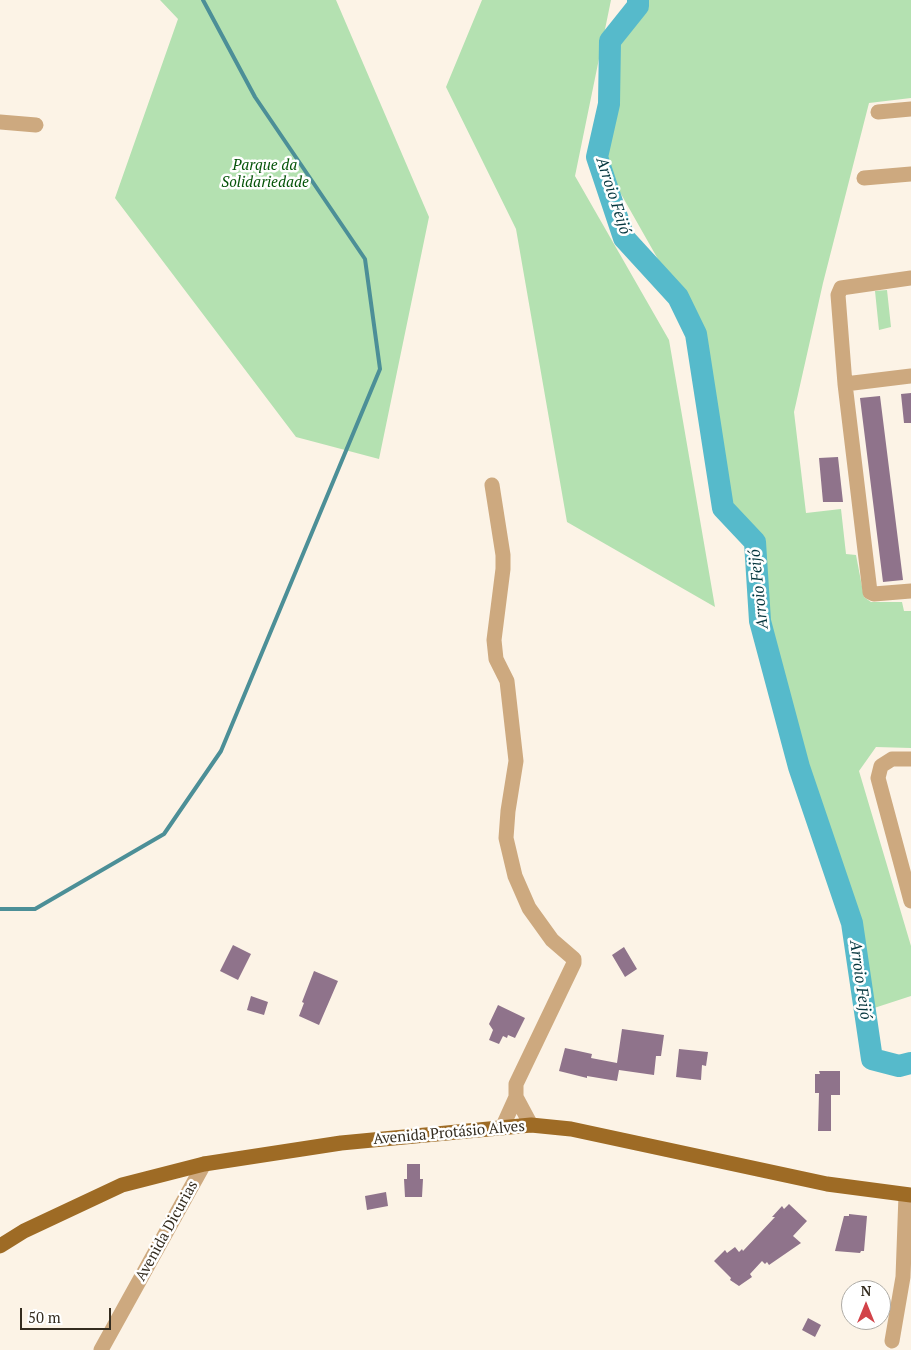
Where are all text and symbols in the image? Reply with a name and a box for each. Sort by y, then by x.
water label: Arroio Feijó [591,155,635,237]
park label: Parque da Solidariedade [221,157,309,192]
water label: Arroio Feijó [745,548,773,630]
water label: Arroio Feijó [845,939,875,1021]
street label: Avenida Protásio Alves [372,1117,526,1149]
street label: Avenida Dicurias [132,1178,202,1284]
north arrow [841,1280,891,1330]
text: N [861,1281,871,1300]
scale bar [22,1298,114,1330]
text: 50 m [28,1307,61,1327]

